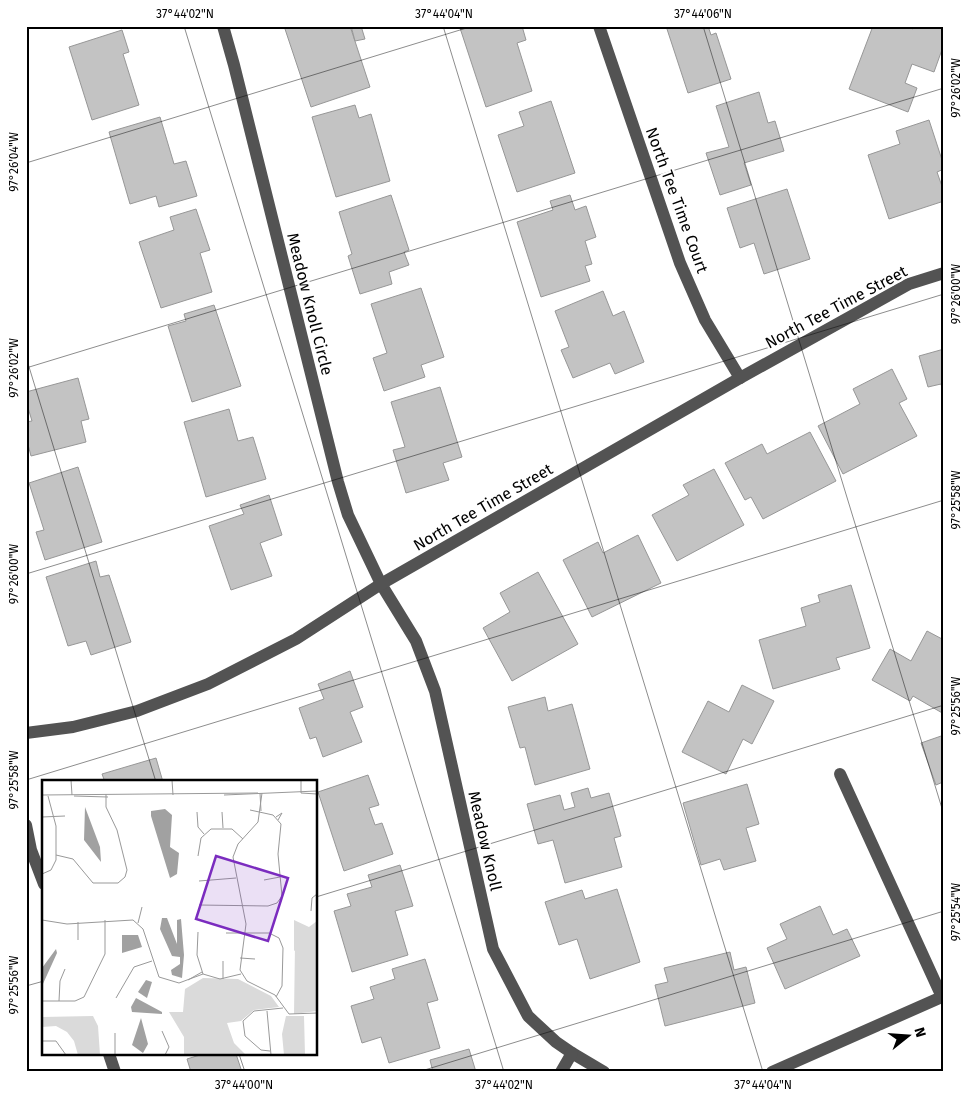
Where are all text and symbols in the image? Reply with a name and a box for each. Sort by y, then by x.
text: 37°44'02"N [156,7,214,21]
text: 37°44'04"N [415,7,473,21]
text: 37°44'06"N [674,7,732,21]
text: 97°26'02"W [949,58,963,118]
street label: North Tee Time Court [642,125,712,276]
text: 97°26'04"W [7,132,21,192]
street label: Meadow Knoll Circle [283,231,337,377]
street label: North Tee Time Street [762,261,910,352]
text: 97°26'00"W [949,264,963,324]
text: 97°26'02"W [7,338,21,398]
street label: North Tee Time Street [410,459,556,555]
text: 97°25'58"W [949,470,963,530]
text: 97°26'00"W [7,544,21,604]
text: 97°25'56"W [949,676,963,735]
text: 97°25'58"W [7,750,21,810]
inset map [42,780,318,1056]
street label: Meadow Knoll [464,789,506,893]
text: 97°25'54"W [949,883,963,941]
text: 97°25'56"W [7,955,21,1014]
north arrow [882,1010,932,1060]
text: N [910,1025,929,1039]
text: 37°44'00"N [215,1078,273,1092]
text: 37°44'02"N [475,1078,533,1092]
text: 37°44'04"N [734,1078,792,1092]

